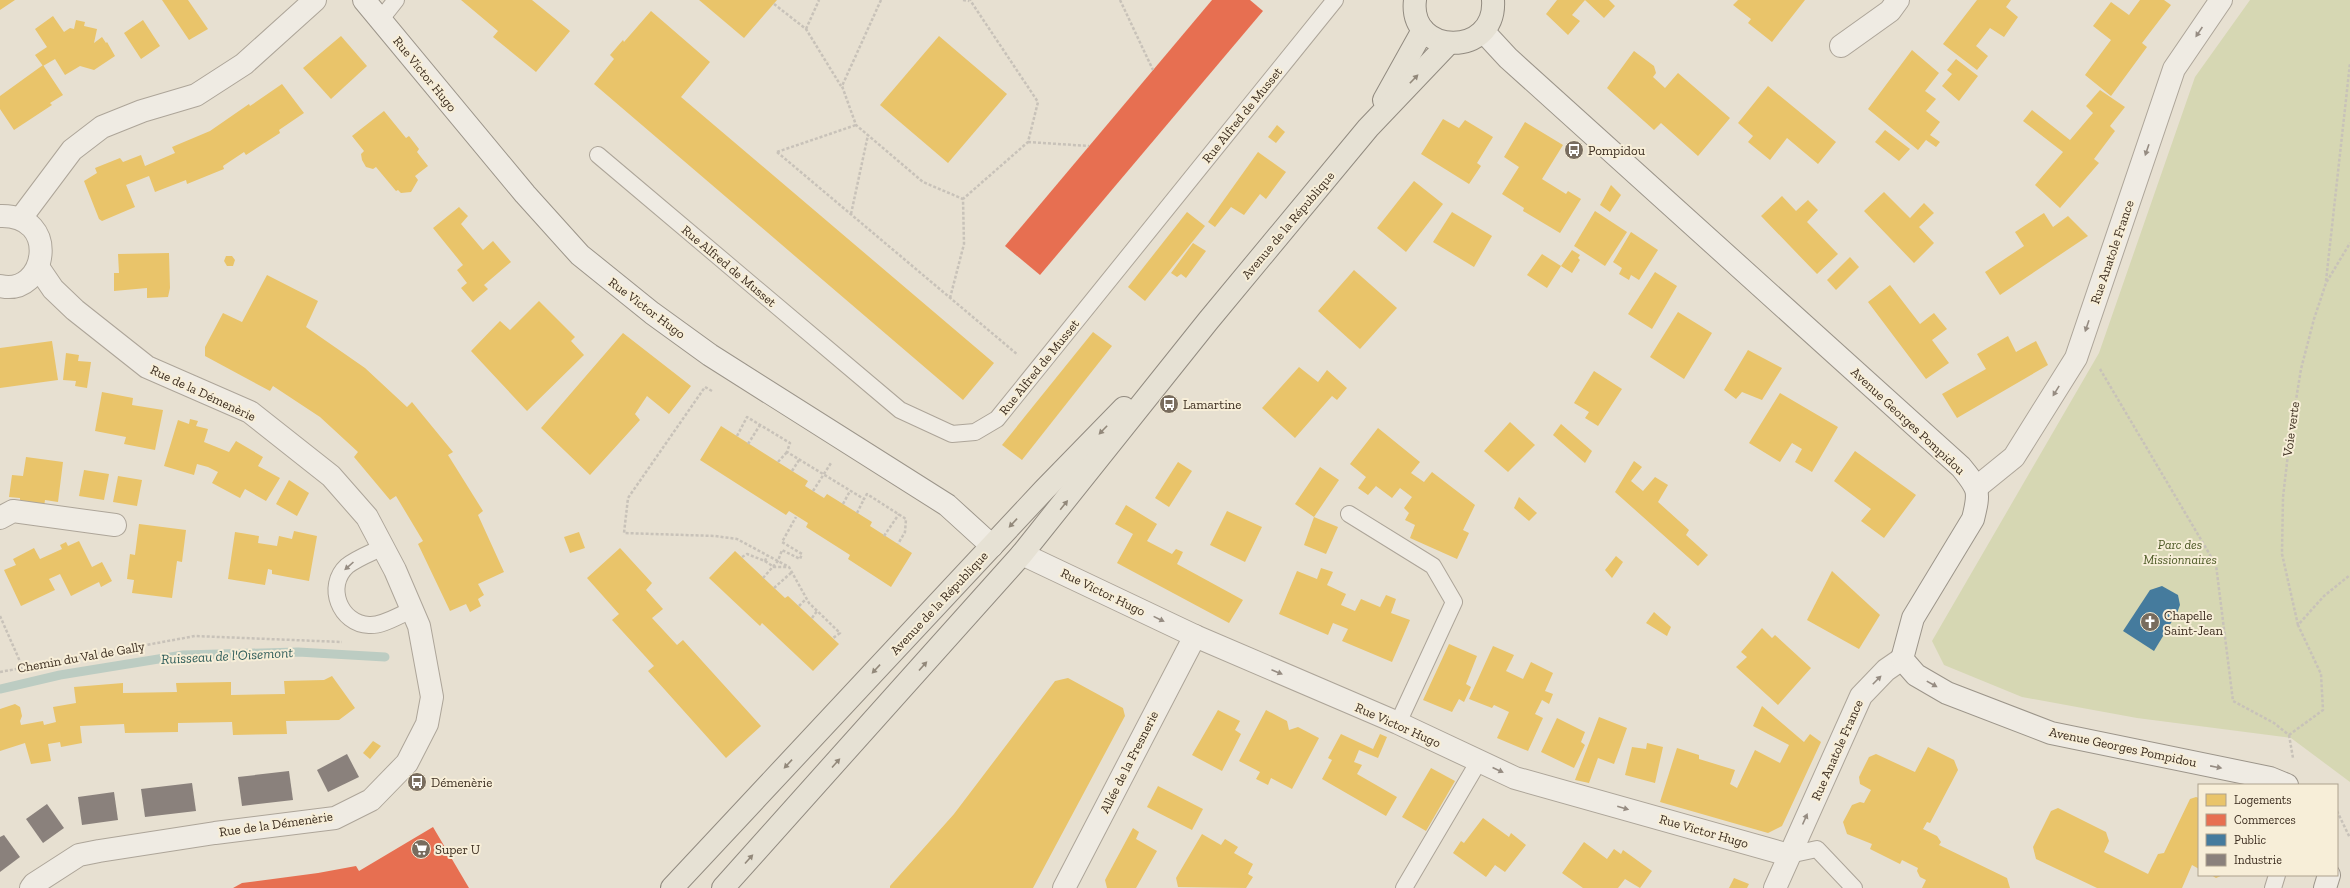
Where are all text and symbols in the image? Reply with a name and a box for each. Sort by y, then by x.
one-way arrow [2195,27,2203,37]
street label: Rue Victor Hugo [390,33,460,115]
street label: Rue Alfred de Musset [1199,64,1285,166]
one-way arrow [1410,74,1419,84]
bus stop icon: Pompidou [1563,139,1585,161]
place label: Pompidou [1588,143,1646,158]
one-way arrow [2144,144,2150,156]
street label: Avenue de la République [1239,168,1337,282]
street label: Rue Anatole France [2087,198,2137,306]
street label: Rue Alfred de Musset [679,222,779,310]
street label: Rue Victor Hugo [606,274,689,342]
street label: Rue Alfred de Musset [996,316,1082,418]
one-way arrow [2084,320,2090,332]
street label: Rue de la Démenèrie [148,362,258,424]
street label: Avenue Georges Pompidou [1848,364,1969,478]
one-way arrow [2052,385,2059,397]
bus stop icon: Lamartine [1158,393,1180,415]
place label: Lamartine [1183,397,1241,412]
street label: Voie verte [2280,400,2302,459]
one-way arrow [1098,425,1108,435]
one-way arrow [1059,499,1068,510]
one-way arrow [1008,518,1018,528]
park label: Parc des Missionnaires [2143,537,2217,567]
street label: Avenue de la République [887,548,991,658]
one-way arrow [344,562,354,571]
street label: Rue Victor Hugo [1058,565,1148,619]
place label: Chapelle Saint-Jean [2164,608,2223,638]
church icon: Chapelle Saint-Jean [2139,611,2161,633]
one-way arrow [1153,616,1164,622]
street label: Chemin du Val de Gally [16,638,146,676]
water label: Ruisseau de l'Oisemont [161,644,294,668]
one-way arrow [918,660,927,671]
one-way arrow [872,664,881,675]
one-way arrow [1272,669,1283,675]
one-way arrow [1872,675,1881,685]
one-way arrow [1926,681,1938,688]
street label: Rue Anatole France [1808,697,1866,803]
street label: Rue Victor Hugo [1353,699,1443,751]
street label: Allée de la Fresnerie [1097,708,1161,816]
street label: Avenue Georges Pompidou [2048,724,2199,770]
one-way arrow [831,758,840,767]
one-way arrow [783,759,792,770]
one-way arrow [2210,764,2222,770]
one-way arrow [1493,767,1504,773]
bus stop icon: Démenèrie [406,771,428,793]
place label: Démenèrie [431,775,492,790]
legend [2198,784,2338,876]
text: Logements [2234,793,2292,807]
one-way arrow [1617,805,1629,811]
street label: Rue de la Démenèrie [218,809,334,839]
street label: Rue Victor Hugo [1658,811,1751,851]
text: Commerces [2234,813,2296,827]
one-way arrow [1802,814,1808,825]
text: Public [2234,833,2267,847]
supermarket icon: Super U [410,838,432,860]
place label: Super U [435,842,480,857]
text: Industrie [2234,853,2282,867]
one-way arrow [745,854,754,865]

